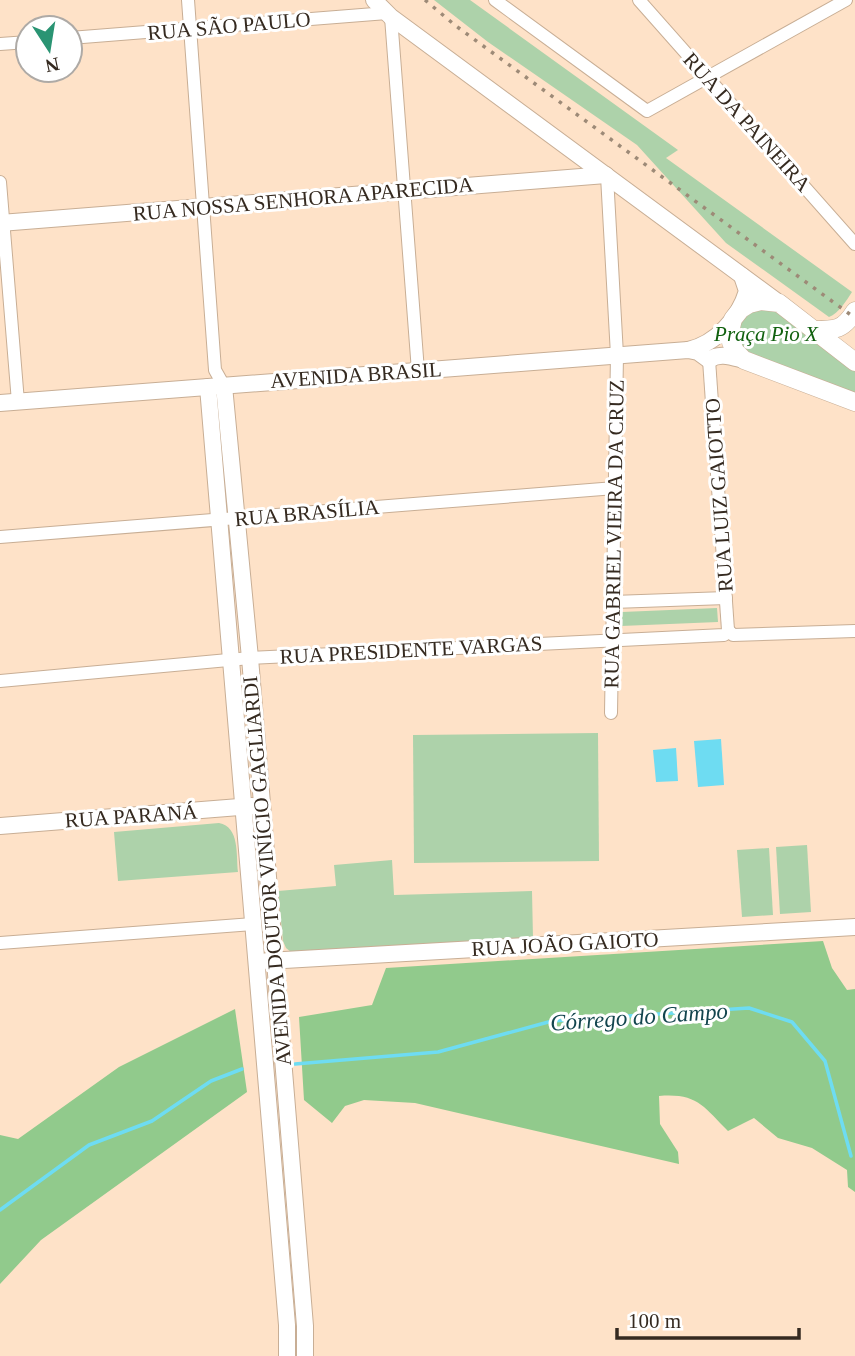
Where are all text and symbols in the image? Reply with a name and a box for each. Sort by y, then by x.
street label: RUA SÃO PAULO [146,7,312,45]
north arrow [14,14,84,84]
street label: RUA DA PAINEIRA [678,47,816,197]
text: N [43,53,61,77]
street label: RUA NOSSA SENHORA APARECIDA [132,172,475,226]
park label: Praça Pio X [713,322,819,346]
street label: AVENIDA BRASIL [270,357,442,393]
street label: RUA GABRIEL VIEIRA DA CRUZ [599,379,629,689]
street label: RUA LUIZ GAIOTTO [700,397,738,593]
street label: RUA BRASÍLIA [234,495,381,531]
street label: RUA PRESIDENTE VARGAS [279,631,543,669]
street label: AVENIDA DOUTOR VINÍCIO GAGLIARDI [238,675,296,1067]
street label: RUA PARANÁ [64,799,199,833]
street label: RUA JOÃO GAIOTO [471,927,659,961]
water label: Córrego do Campo [549,998,729,1036]
scale bar [617,1296,799,1340]
text: 100 m [628,1309,681,1333]

